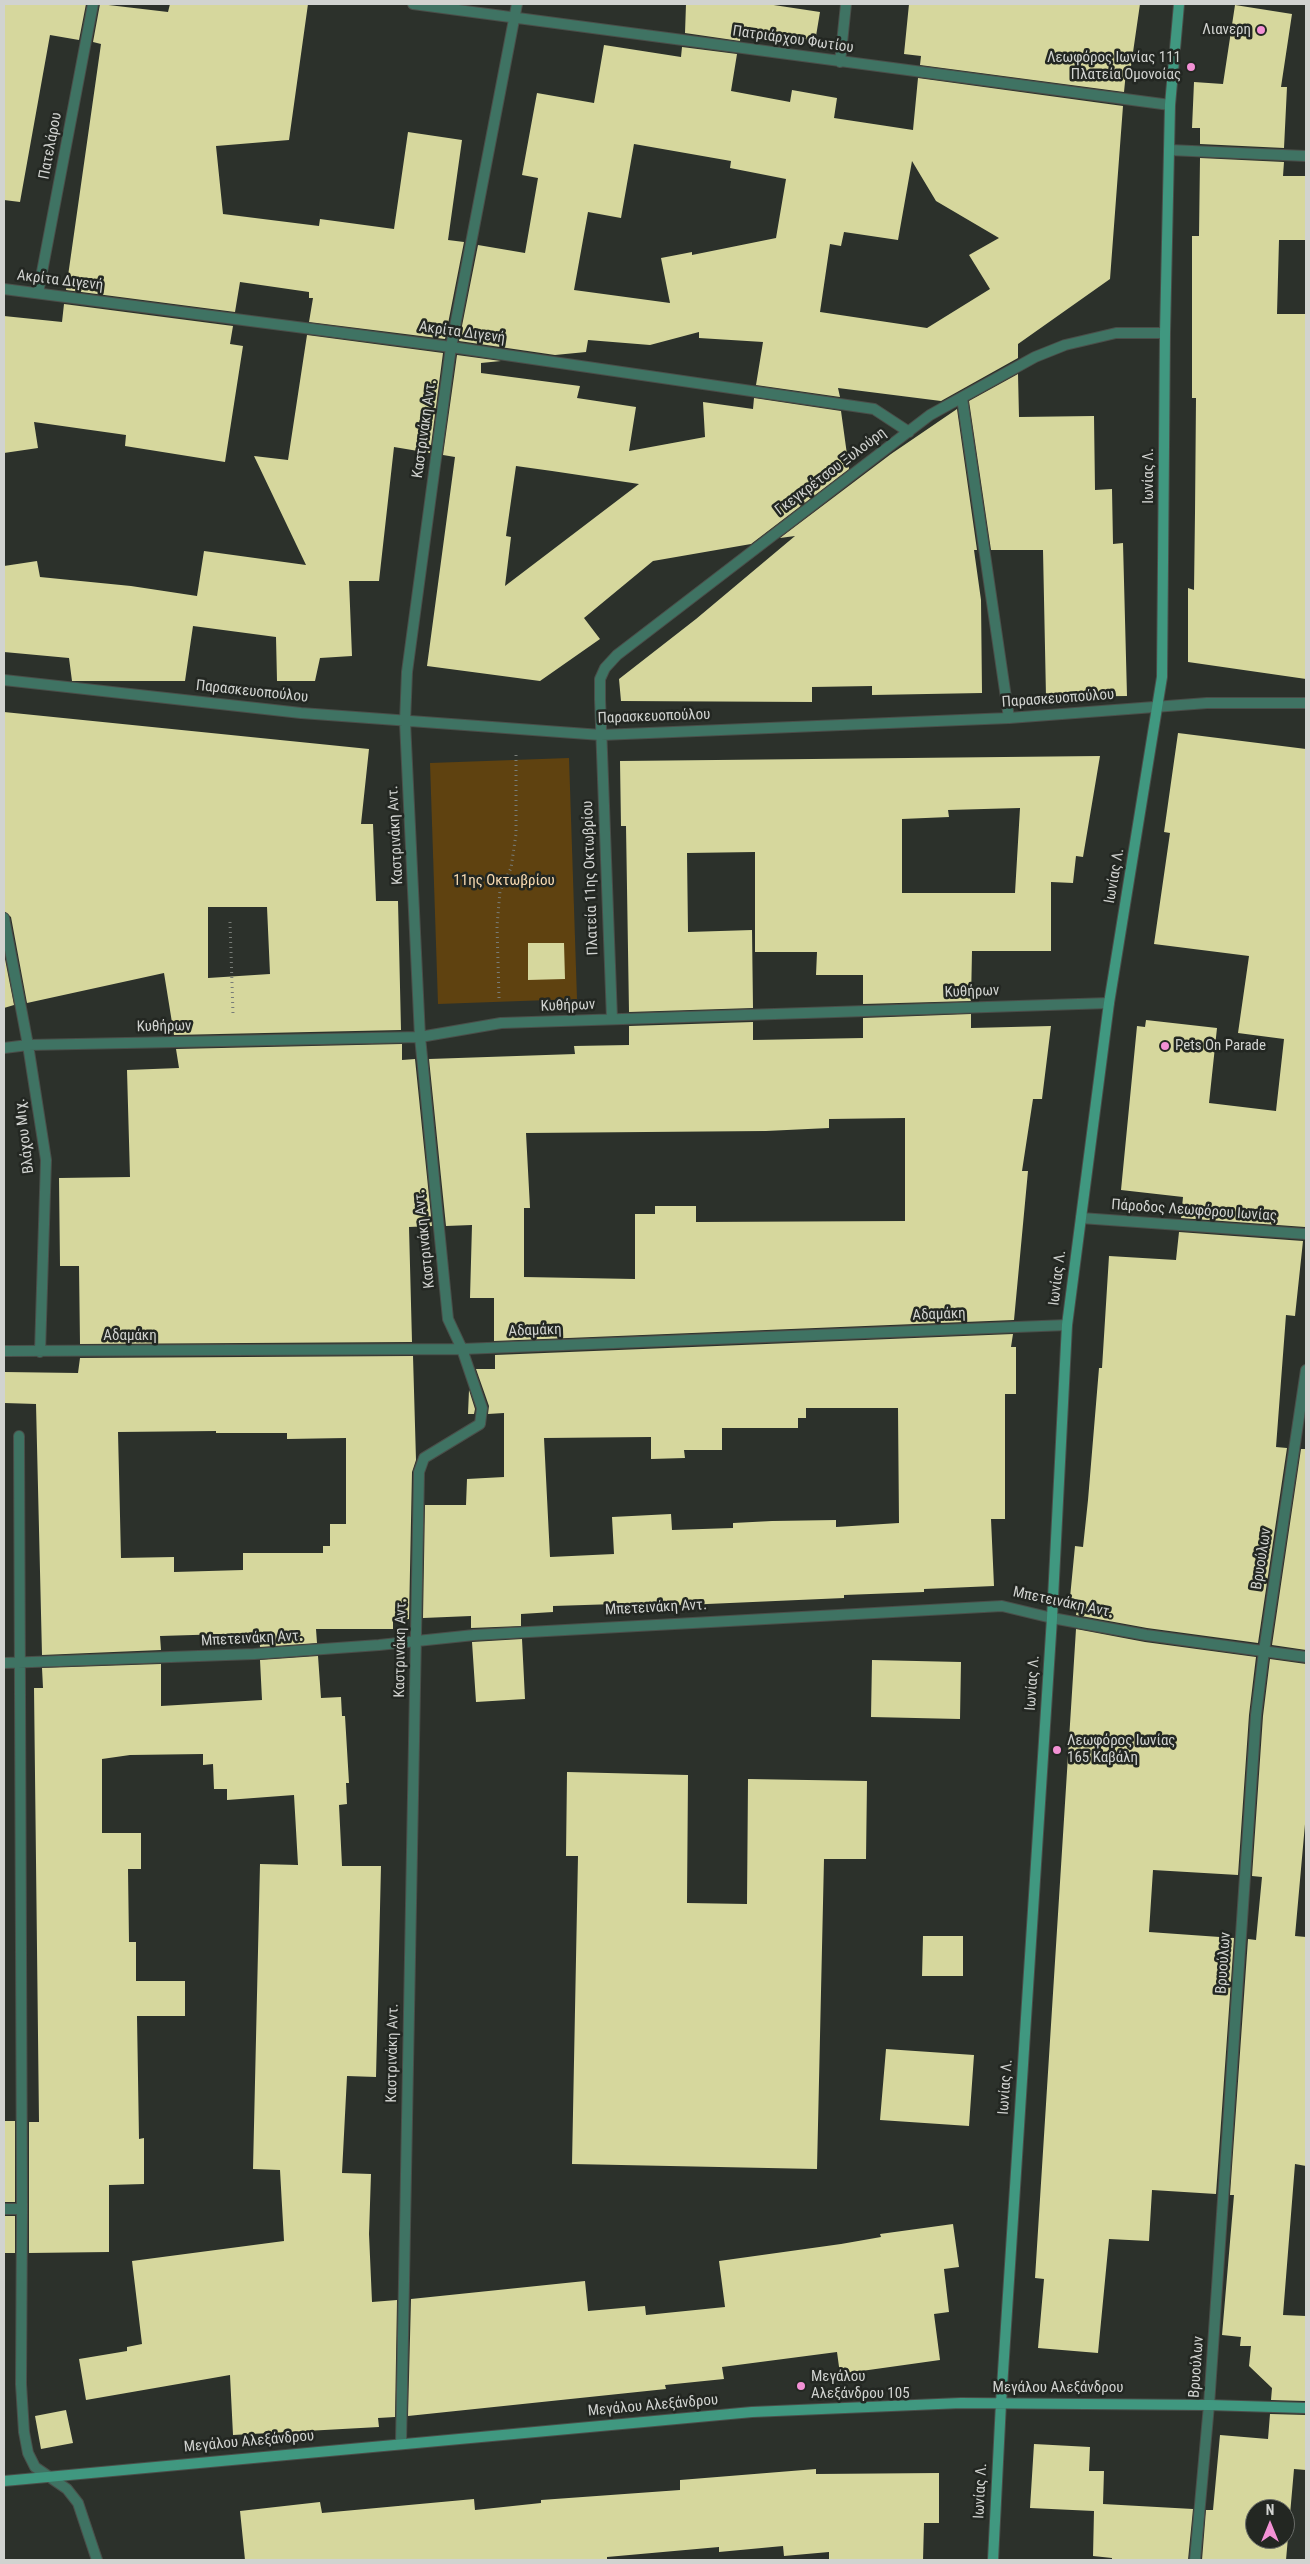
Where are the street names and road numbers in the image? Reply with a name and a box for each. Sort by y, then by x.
street label: Πατριάρχου Φωτίου [731,23,855,57]
street label: Πατελάρου [36,111,66,181]
street label: Ακρίτα Διγενή [16,267,104,295]
street label: Ακρίτα Διγενή [418,318,506,348]
street label: Καστρινάκη Αντ. [409,379,441,479]
street label: Γκεγκρέτσου Ξυλούρη [772,424,890,520]
street label: Ιωνίας Λ. [1140,448,1158,504]
street label: Παρασκευοπούλου [195,677,309,707]
street label: Παρασκευοπούλου [1001,686,1115,712]
street label: Παρασκευοπούλου [597,706,711,728]
street label: Καστρινάκη Αντ. [384,785,408,885]
street label: Πλατεία 11ης Οκτωβρίου [579,800,603,956]
street label: Ιωνίας Λ. [1101,847,1129,905]
street label: Κυθήρων [944,982,1000,1002]
street label: Κυθήρων [540,996,596,1016]
street label: Κυθήρων [137,1018,191,1036]
street label: Βλάχου Μιχ. [11,1097,39,1175]
street label: Καστρινάκη Αντ. [411,1189,439,1289]
street label: Πάροδος Λεωφόρου Ιωνίας [1111,1196,1277,1226]
street label: Ιωνίας Λ. [1046,1249,1070,1307]
street label: Αδαμάκη [912,1305,966,1325]
street label: Αδαμάκη [508,1321,562,1341]
street label: Αδαμάκη [103,1327,157,1345]
street label: Βρυούλων [1248,1527,1276,1591]
street label: Μπετεινάκη Αντ. [1011,1584,1115,1622]
street label: Μπετεινάκη Αντ. [605,1596,707,1620]
street label: Καστρινάκη Αντ. [391,1598,411,1698]
street label: Μπετεινάκη Αντ. [201,1627,303,1651]
street label: Ιωνίας Λ. [1022,1655,1044,1711]
street label: Βρυούλων [1213,1931,1235,1995]
street label: Καστρινάκη Αντ. [383,2003,403,2103]
street label: Ιωνίας Λ. [995,2059,1017,2115]
street label: Βρυούλων [1186,2335,1208,2399]
street label: Μεγάλου Αλεξάνδρου [993,2379,1123,2397]
street label: Μεγάλου Αλεξάνδρου [587,2391,719,2421]
street label: Μεγάλου Αλεξάνδρου [183,2427,315,2457]
street label: Ιωνίας Λ. [971,2463,991,2519]

